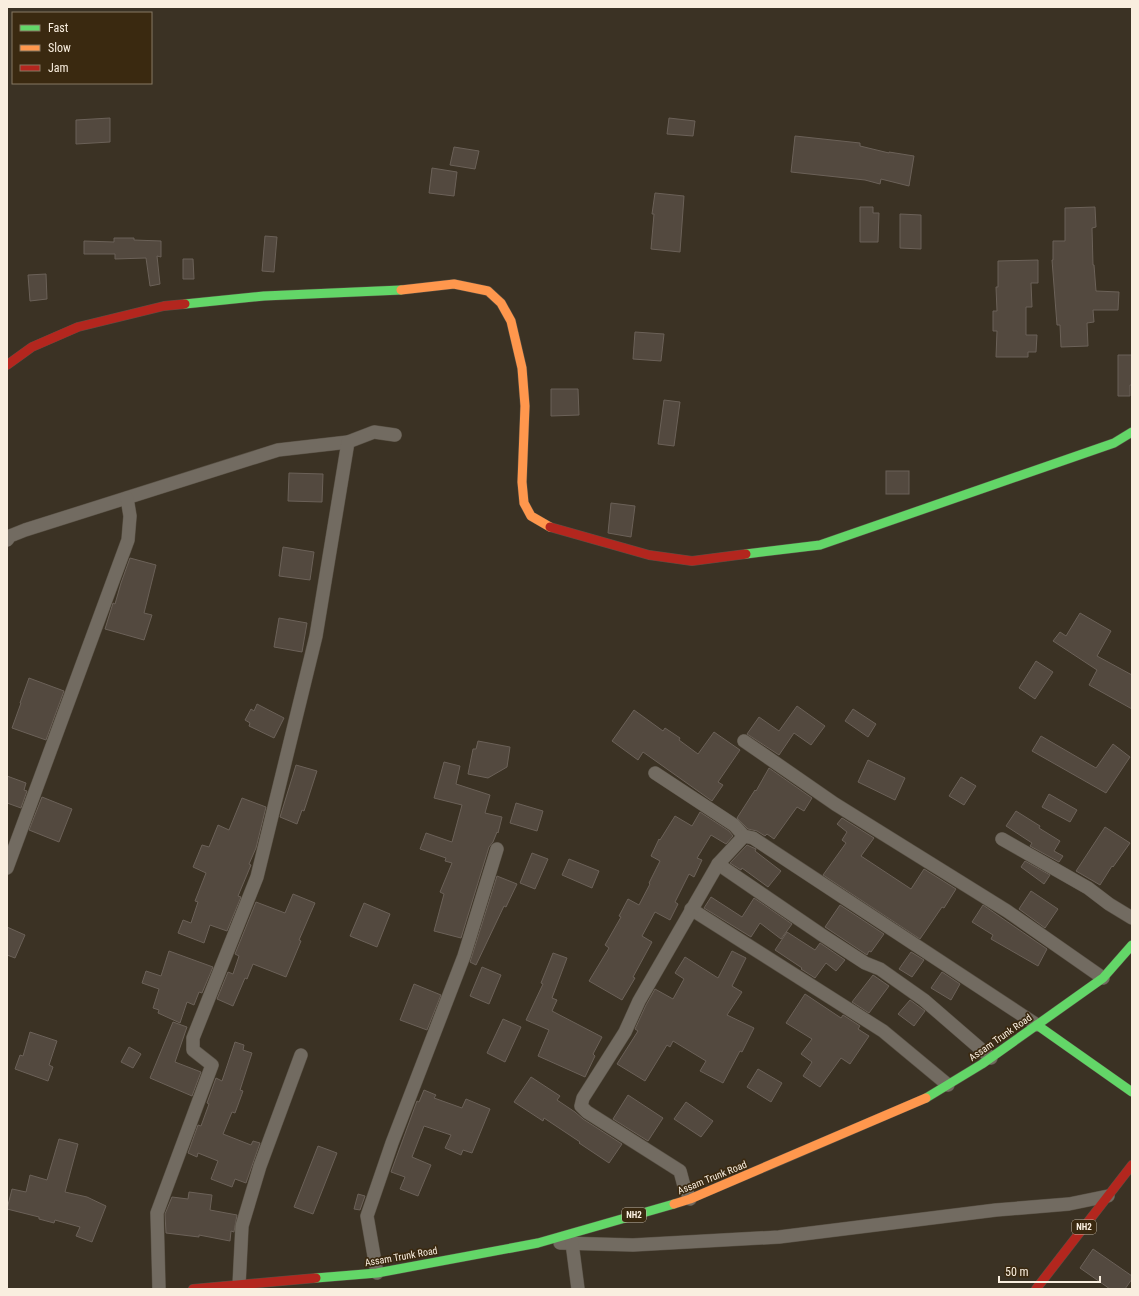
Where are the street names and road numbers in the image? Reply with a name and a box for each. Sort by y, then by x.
street label: Assam Trunk Road [967,1012,1034,1063]
street label: Assam Trunk Road [676,1159,748,1196]
road number: NH2 [622,1208,646,1222]
road number: NH2 [1072,1220,1096,1234]
street label: Assam Trunk Road [364,1245,438,1268]

